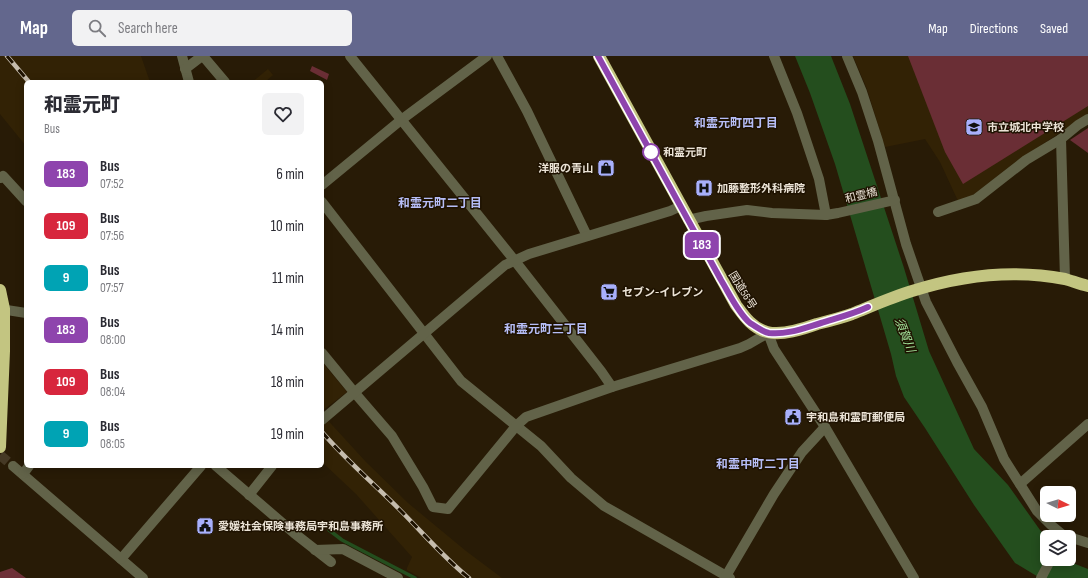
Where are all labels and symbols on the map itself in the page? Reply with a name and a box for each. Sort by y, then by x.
district label: 和霊元町四丁目 [694,116,778,131]
school or university icon: 市立城北中学校 [964,117,984,137]
place label: 市立城北中学校 [987,121,1064,134]
marker: 和霊元町 [642,143,660,161]
place label: 和霊元町 [663,146,707,159]
shop icon: 洋服の青山 [596,158,616,178]
place label: 洋服の青山 [538,162,593,175]
hospital icon: 加藤整形外科病院 [694,178,714,198]
place label: 加藤整形外科病院 [717,182,805,195]
street label: 和霊橋 [844,185,879,206]
district label: 和霊元町二丁目 [398,196,482,211]
line badge: 183 [679,232,725,258]
street label: 国道56号 [726,269,759,312]
supermarket icon: セブン-イレブン [599,282,619,302]
place label: セブン-イレブン [622,286,703,299]
water label: 須賀川 [891,316,919,357]
district label: 和霊元町三丁目 [504,322,588,337]
public building icon: 宇和島和霊町郵便局 [783,407,803,427]
place label: 宇和島和霊町郵便局 [806,411,905,424]
district label: 和霊中町二丁目 [716,457,800,472]
north arrow [1040,486,1076,522]
public building icon: 愛媛社会保険事務局宇和島事務所 [195,516,215,536]
place label: 愛媛社会保険事務局宇和島事務所 [218,520,383,533]

